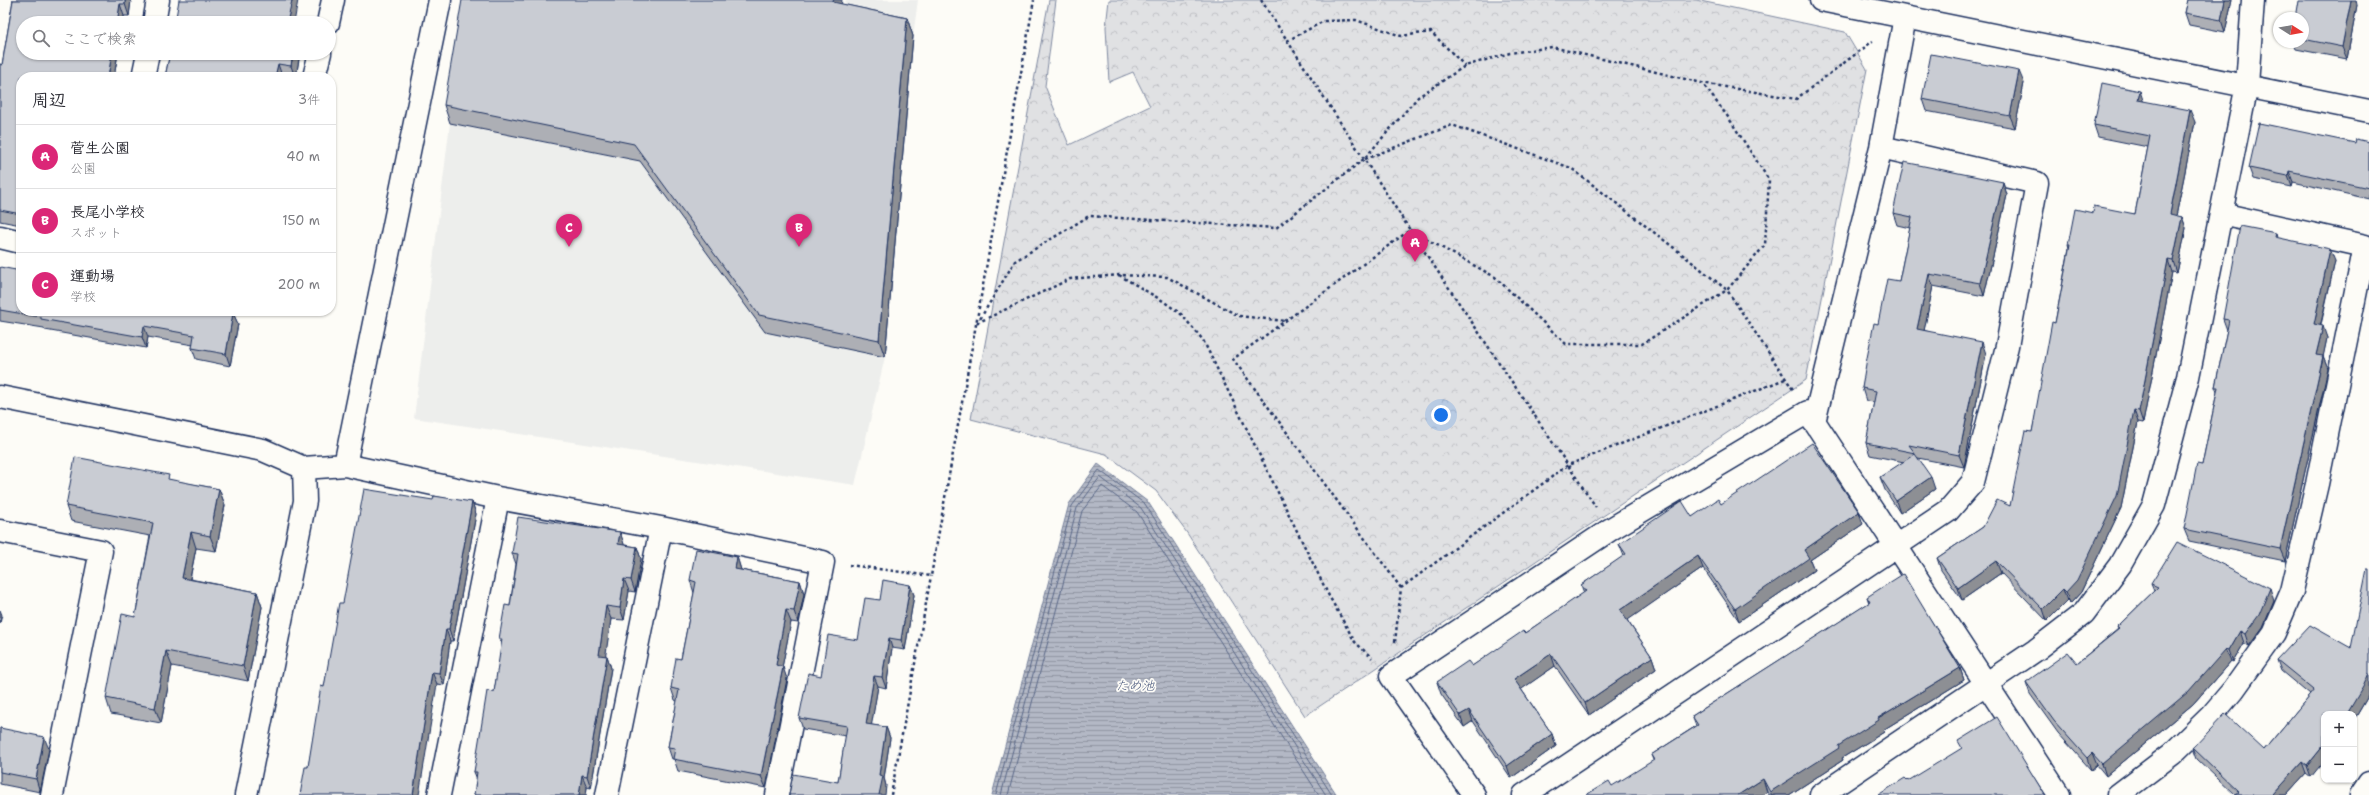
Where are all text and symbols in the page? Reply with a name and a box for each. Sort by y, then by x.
north arrow [2273,12,2309,48]
search box [16,16,336,60]
icon: search [30,27,52,49]
text: ここで検索 [62,29,137,49]
text: 周辺 [32,89,66,111]
text: 3件 [298,91,320,108]
text: 菅生公園 [70,138,130,158]
text: A [40,148,50,165]
text: 40 m [286,148,320,165]
text: 公園 [70,160,96,177]
text: 長尾小学校 [70,202,145,222]
text: B [41,212,49,229]
text: 150 m [282,212,320,229]
pin: C [556,214,582,247]
pin: B [786,214,812,247]
text: スポット [70,224,122,241]
pin: A [1402,229,1428,262]
text: 運動場 [70,266,115,286]
text: C [41,276,49,293]
text: 200 m [278,276,320,293]
text: 学校 [70,288,96,305]
your location [1431,405,1451,425]
water label: ため池 [1115,677,1155,694]
map controls [2321,711,2357,783]
button: + [2321,711,2357,747]
button: − [2321,747,2357,783]

